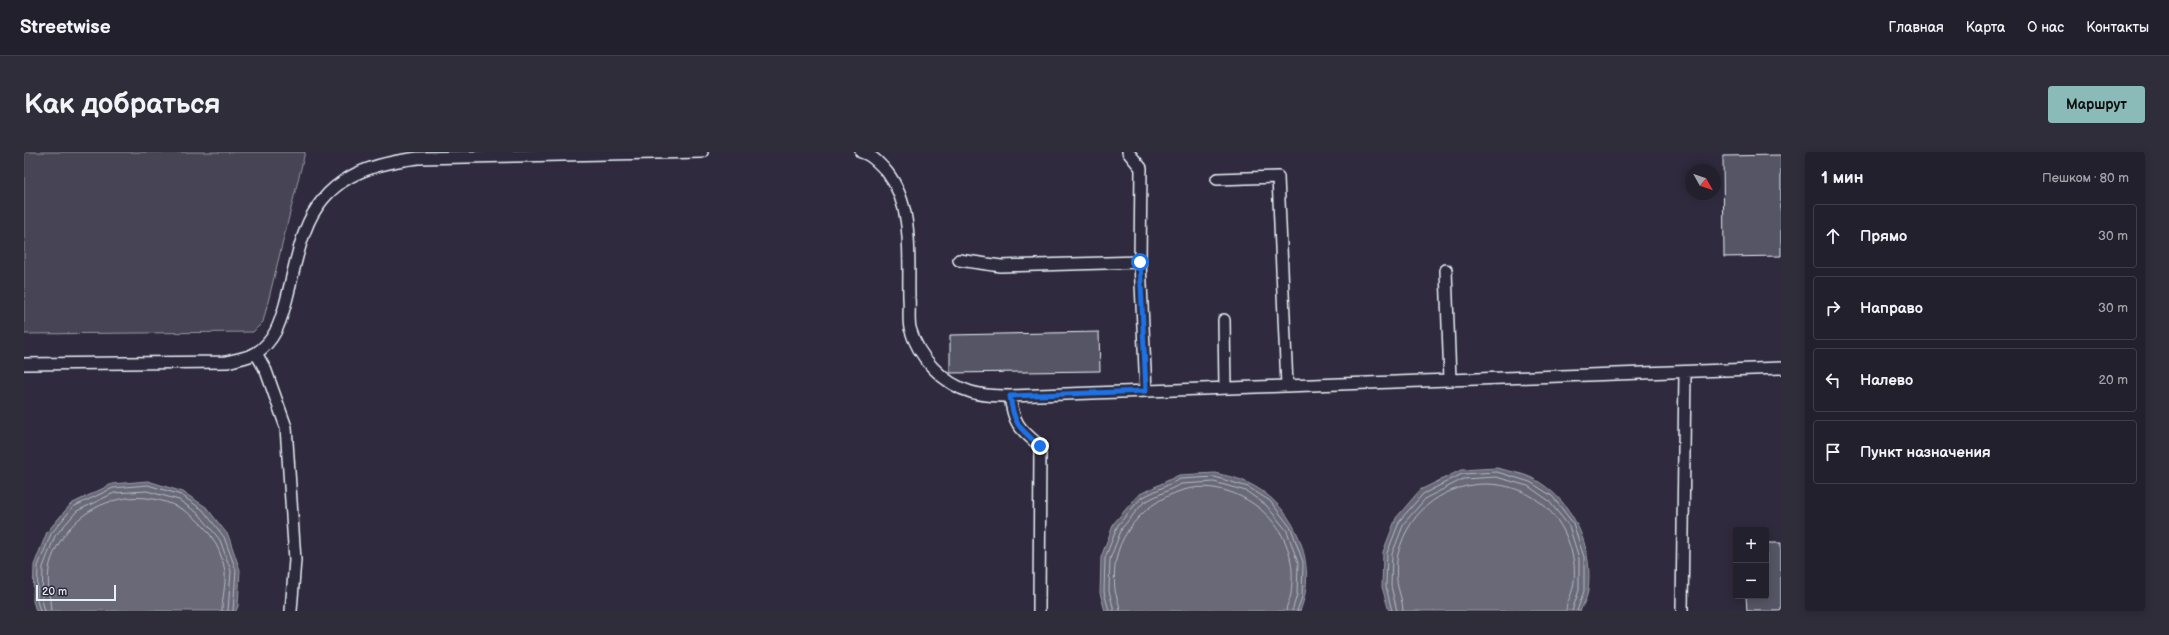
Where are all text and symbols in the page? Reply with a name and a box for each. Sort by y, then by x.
text: Streetwise [20,16,111,39]
text: Главная [1889,19,1944,36]
text: Карта [1966,19,2005,36]
text: О нас [2027,19,2064,36]
text: Контакты [2086,19,2149,36]
button: Маршрут [2048,86,2145,123]
text: Как добраться [24,88,221,121]
north arrow [1685,164,1721,200]
text: 1 мин [1821,168,1863,188]
text: Пешком · 80 m [2042,170,2129,186]
icon: ahead [1822,225,1844,247]
text: Прямо [1860,227,1907,246]
text: 30 m [2098,228,2128,244]
route start [1131,253,1149,271]
icon: right [1822,297,1844,319]
text: Направо [1860,299,1923,318]
text: 30 m [2098,300,2128,316]
icon: left [1822,369,1844,391]
text: Налево [1860,371,1913,390]
text: 20 m [2098,372,2128,388]
route end [1031,437,1049,455]
icon: arrive [1822,441,1844,463]
text: Пункт назначения [1860,443,1991,462]
map controls [1733,527,1769,599]
button: + [1733,527,1769,563]
button: − [1733,563,1769,599]
scale bar [36,583,116,602]
text: 20 m [42,585,67,598]

